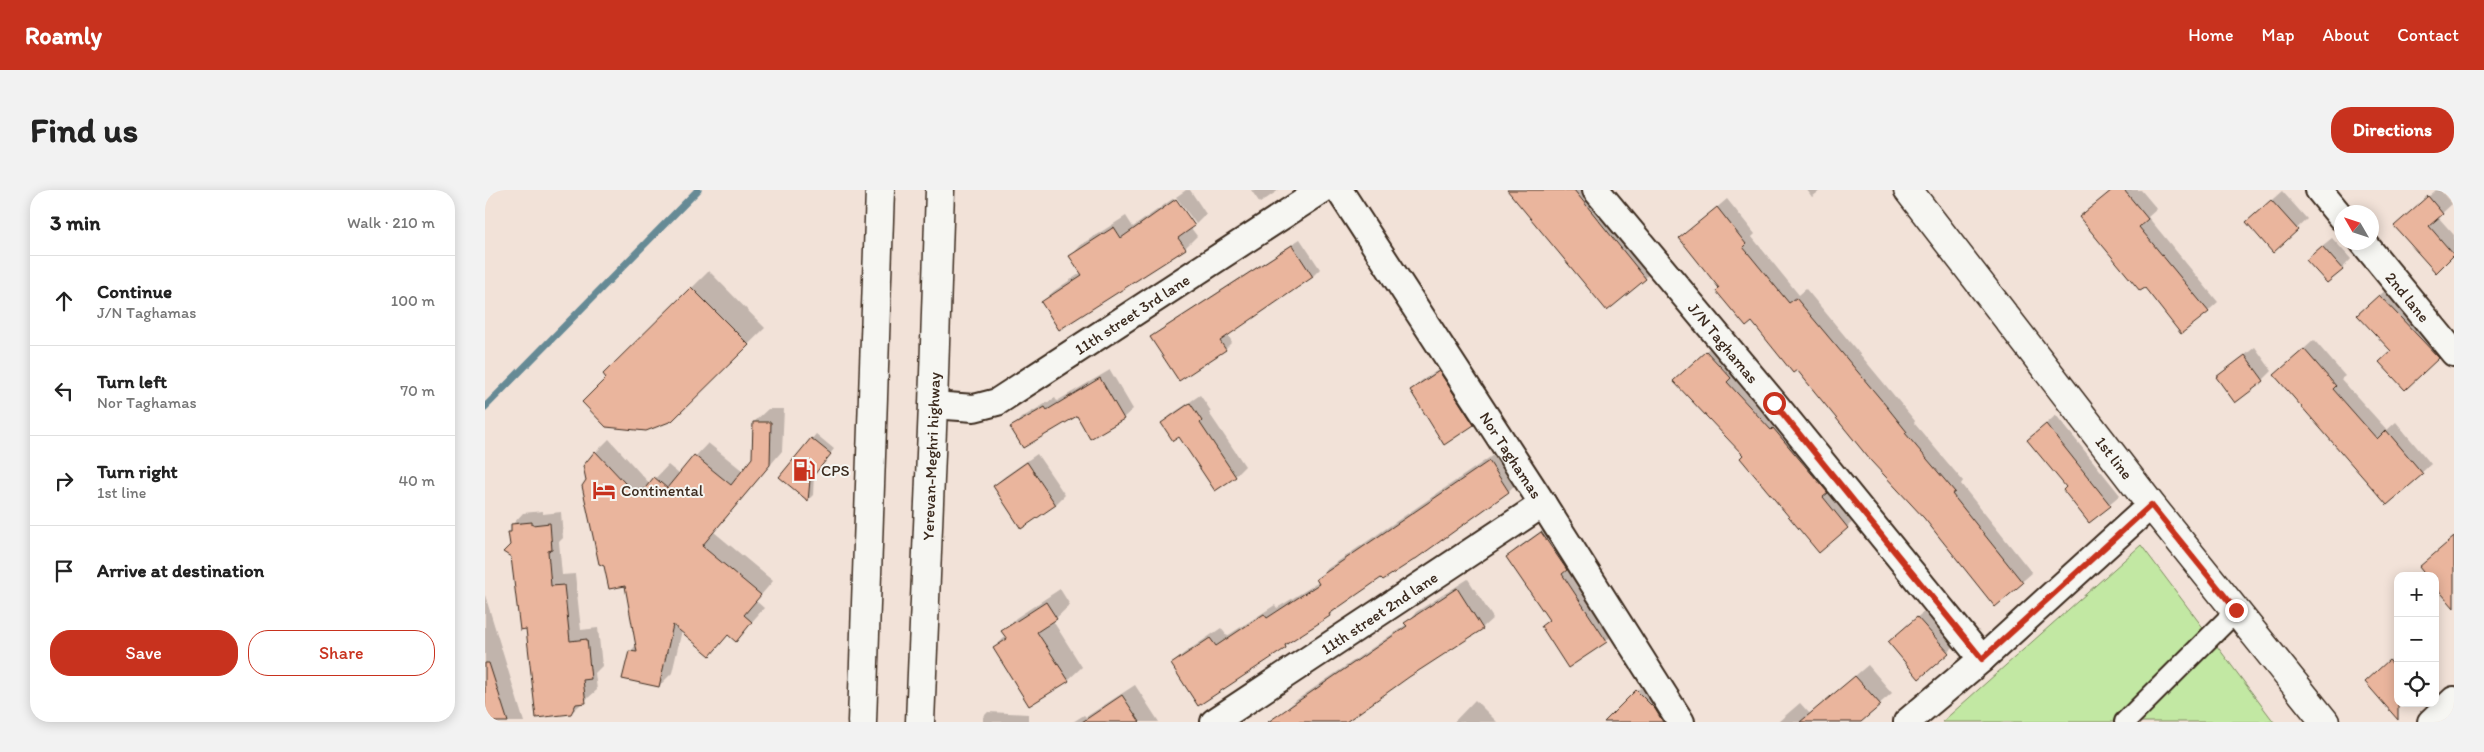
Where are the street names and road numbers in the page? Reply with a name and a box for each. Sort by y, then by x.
street label: 2nd lane [2382,268,2434,326]
street label: 11th street 3rd lane [1071,269,1193,358]
street label: J/N Taghamas [1684,298,1763,387]
street label: Yerevan-Meghri highway [918,371,944,541]
street label: Nor Taghamas [1476,408,1546,502]
street label: 1st line [2092,432,2137,483]
street label: 11th street 2nd lane [1317,567,1441,658]

